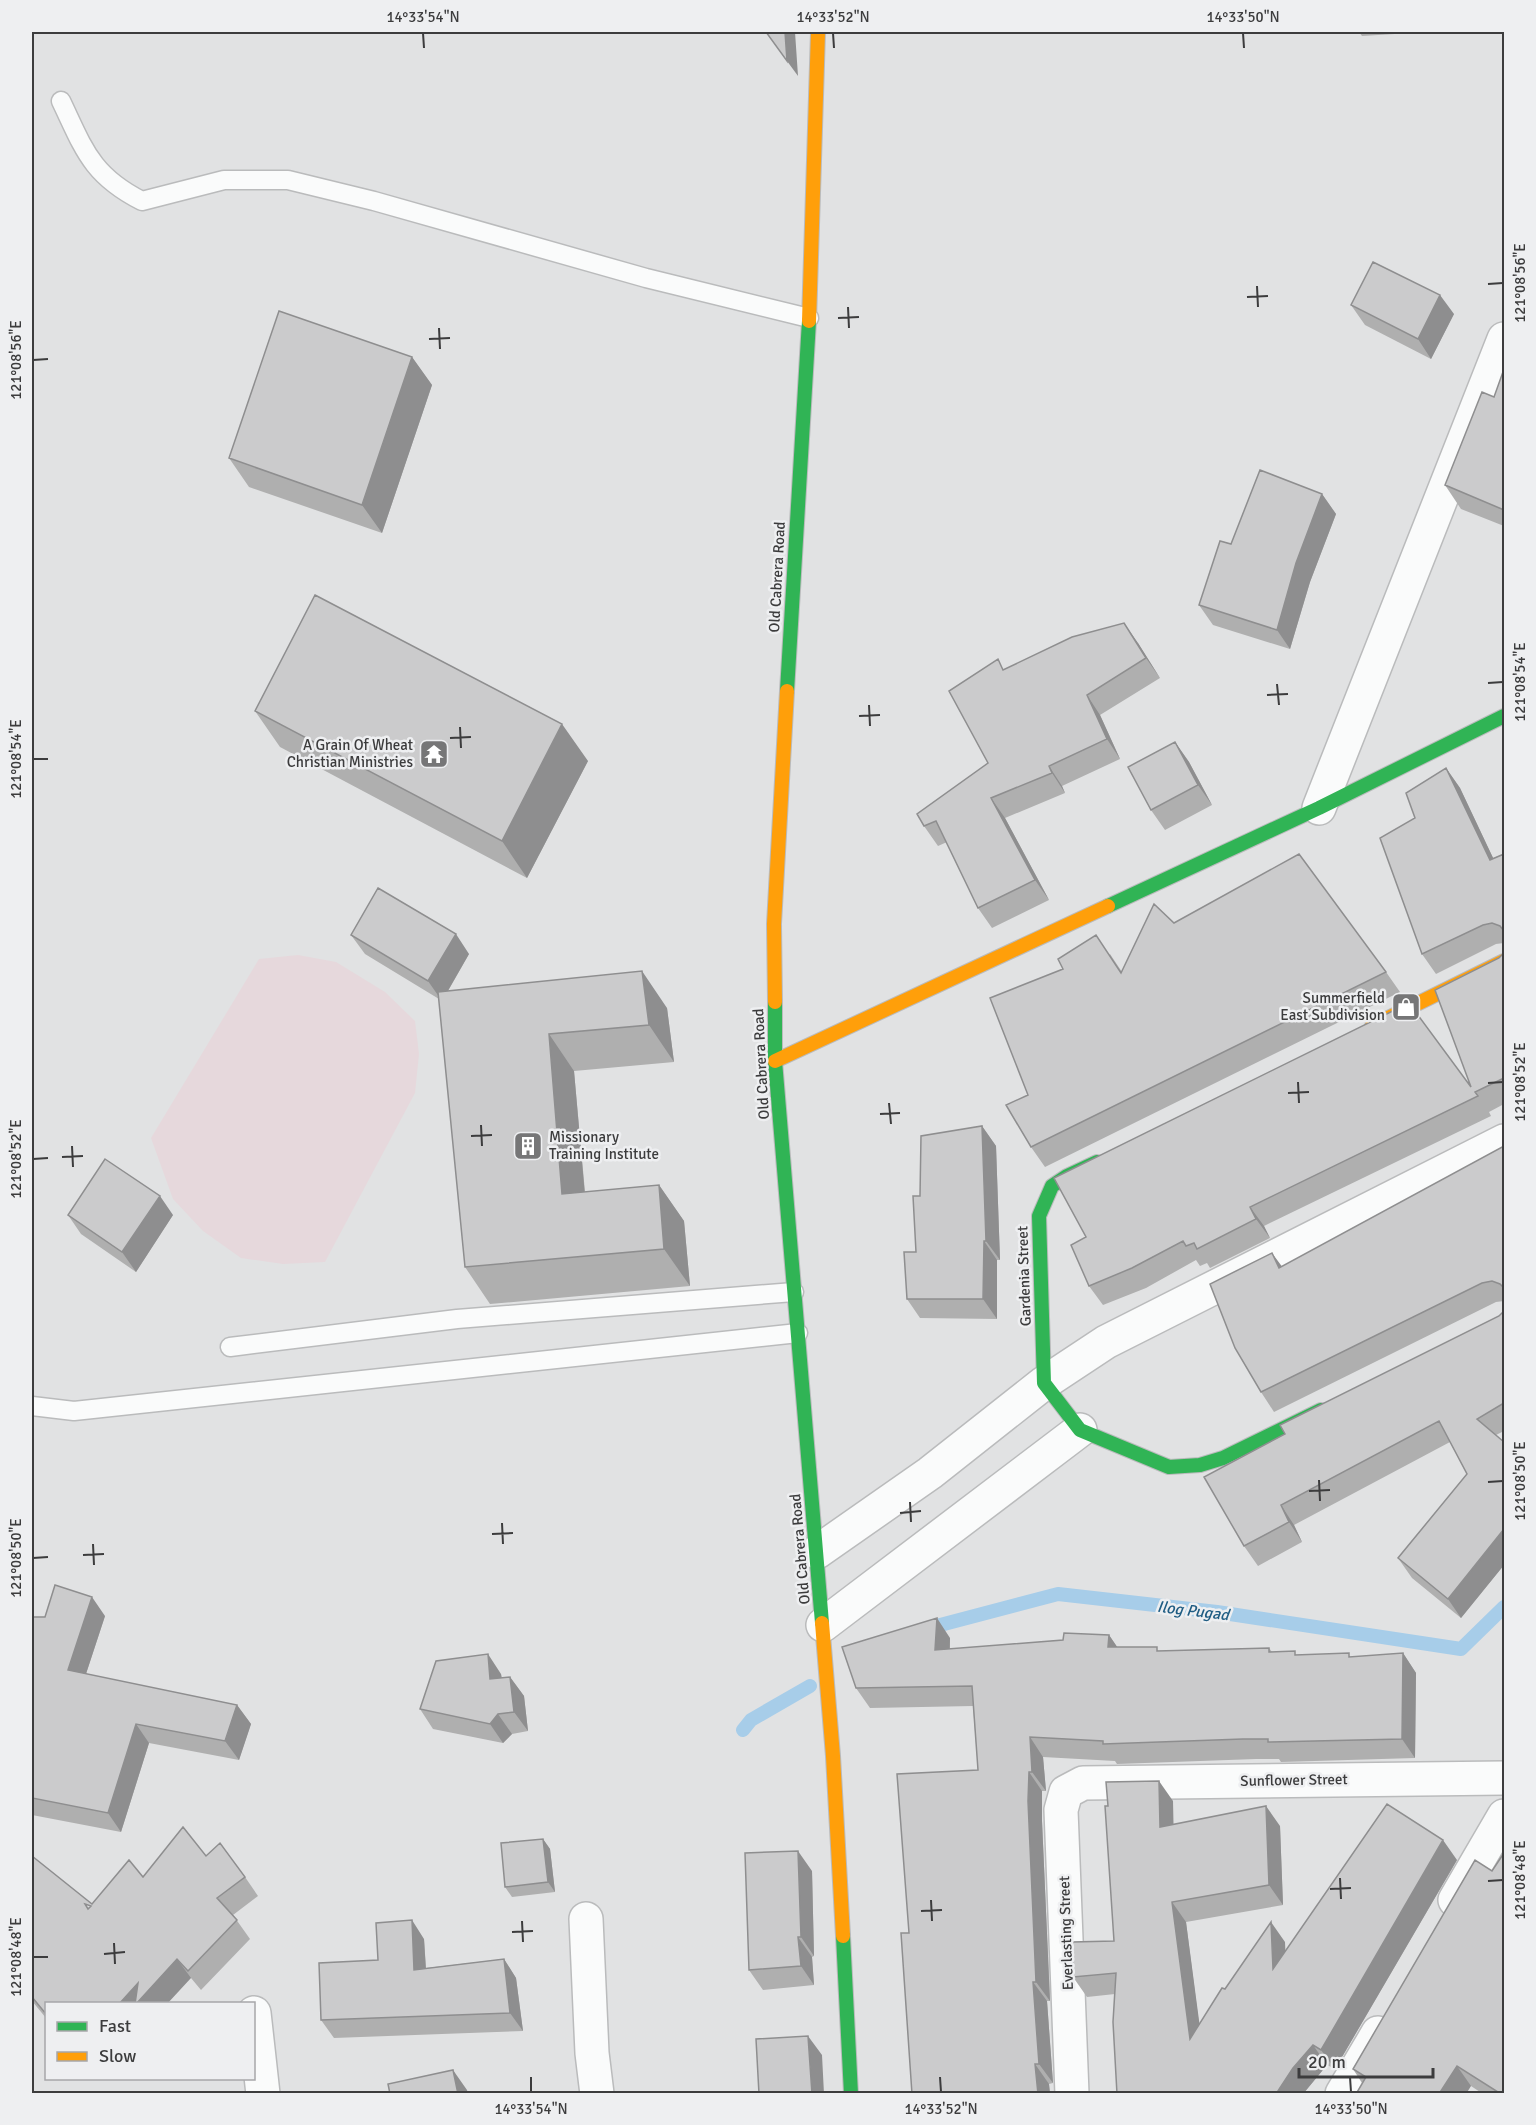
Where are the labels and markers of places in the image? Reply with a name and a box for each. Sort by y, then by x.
place label: A Grain Of Wheat Christian Ministries [287,736,413,771]
temple icon: A Grain Of Wheat Christian Ministries [418,738,450,770]
place label: Summerfield East Subdivision [1280,989,1385,1024]
shop icon: Summerfield East Subdivision [1390,991,1422,1023]
place label: Missionary Training Institute [549,1128,659,1163]
building icon: Missionary Training Institute [512,1130,544,1162]

